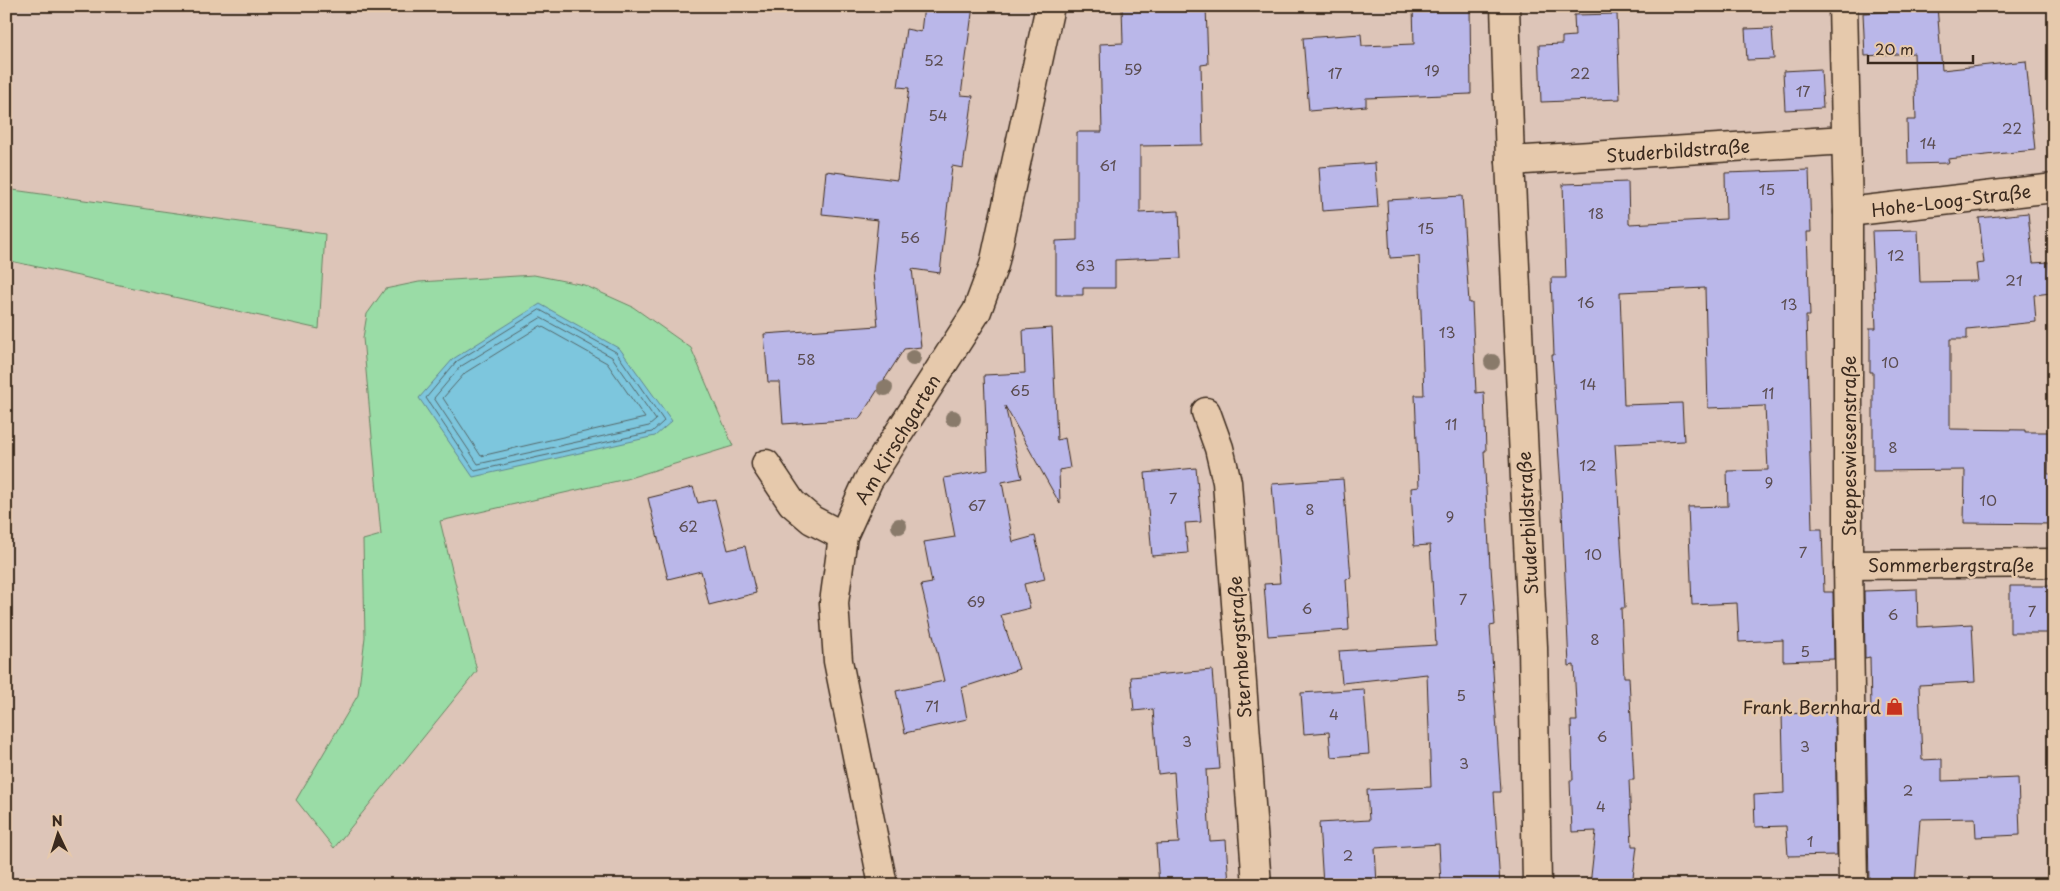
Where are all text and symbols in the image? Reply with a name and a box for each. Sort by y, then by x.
scale bar [1868,32,1972,64]
text: 20 m [1875,37,1914,60]
house number: 52 [924,48,944,71]
house number: 59 [1124,57,1142,80]
house number: 19 [1424,58,1440,81]
house number: 17 [1328,61,1342,84]
house number: 22 [1570,61,1590,84]
house number: 17 [1796,79,1810,102]
house number: 54 [928,103,948,126]
house number: 22 [2002,116,2022,139]
house number: 14 [1920,131,1936,154]
street label: Studerbildstraße [1605,132,1751,168]
house number: 61 [1100,153,1116,176]
house number: 15 [1759,177,1775,200]
street label: Hohe-Loog-Straße [1870,177,2032,223]
house number: 18 [1588,201,1604,224]
house number: 15 [1418,216,1434,239]
house number: 56 [900,225,920,248]
house number: 12 [1887,243,1905,266]
house number: 63 [1075,253,1095,276]
house number: 21 [2005,268,2023,291]
house number: 16 [1577,290,1595,313]
house number: 13 [1781,292,1797,315]
house number: 13 [1439,320,1455,343]
house number: 58 [796,347,816,370]
house number: 10 [1881,350,1899,373]
street label: Steppeswiesenstraße [1835,356,1862,536]
street label: Am Kirschgarten [848,369,946,509]
house number: 14 [1580,372,1596,395]
house number: 65 [1010,378,1030,401]
house number: 11 [1762,381,1774,404]
house number: 11 [1445,412,1457,435]
house number: 8 [1888,435,1898,458]
street label: Studerbildstraße [1510,451,1544,595]
house number: 12 [1579,453,1597,476]
house number: 9 [1765,470,1773,493]
house number: 7 [1169,486,1178,509]
house number: 10 [1979,488,1997,511]
house number: 67 [968,493,987,516]
house number: 8 [1305,497,1315,520]
house number: 9 [1446,504,1454,527]
house number: 62 [678,514,698,537]
house number: 7 [1799,540,1808,563]
house number: 10 [1584,542,1602,565]
street label: Sommerbergstraße [1868,551,2034,578]
street label: Sternbergstraße [1221,575,1257,719]
house number: 7 [1459,587,1468,610]
house number: 69 [967,589,985,612]
house number: 6 [1302,596,1312,619]
house number: 7 [2028,599,2037,622]
house number: 6 [1888,602,1898,625]
house number: 8 [1590,627,1600,650]
house number: 5 [1800,639,1810,662]
house number: 5 [1456,683,1466,706]
place label: Frank Bernhard [1742,693,1881,720]
house number: 71 [925,694,939,717]
shop icon: Frank Bernhard [1885,696,1905,716]
house number: 4 [1329,702,1339,725]
house number: 6 [1597,724,1607,747]
house number: 3 [1182,729,1192,752]
house number: 3 [1800,734,1810,757]
house number: 3 [1459,751,1469,774]
house number: 2 [1903,778,1913,801]
house number: 4 [1596,794,1606,817]
north arrow [32,808,82,858]
text: N [51,810,63,831]
house number: 1 [1807,829,1813,852]
house number: 2 [1343,843,1353,866]

